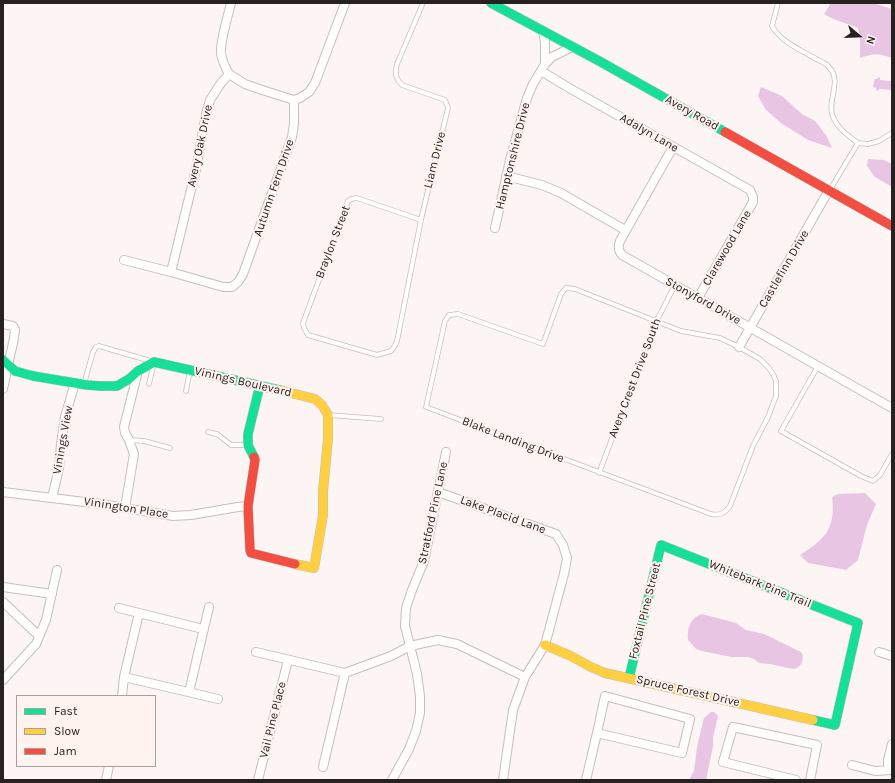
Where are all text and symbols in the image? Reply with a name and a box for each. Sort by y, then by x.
north arrow [839,16,879,56]
text: N [863,34,878,46]
street label: Avery Road [663,92,721,134]
street label: Hamptonshire Drive [493,101,533,211]
street label: Avery Oak Drive [184,104,216,188]
street label: Adalyn Lane [617,110,681,156]
street label: Liam Drive [421,130,449,190]
street label: Autumn Fern Drive [251,138,297,238]
street label: Braylon Street [312,204,354,280]
street label: Clarewood Lane [699,208,755,288]
street label: Castlefinn Drive [756,228,812,310]
street label: Stonyford Drive [663,274,743,328]
street label: Avery Crest Drive South [606,316,664,440]
street label: Vinings Boulevard [193,364,293,400]
street label: Vinings View [50,405,76,475]
street label: Blake Landing Drive [460,414,566,466]
street label: Stratford Pine Lane [415,461,451,565]
street label: Lake Placid Lane [458,493,548,537]
street label: Vinington Place [83,494,169,522]
street label: Whitebark Pine Trail [707,557,813,611]
street label: Foxtail Pine Street [626,561,664,661]
street label: Spruce Forest Drive [635,672,741,710]
street label: Vail Pine Place [257,680,289,760]
legend [16,695,156,767]
text: Fast [54,704,77,718]
text: Slow [54,724,80,738]
text: Jam [54,744,77,758]

